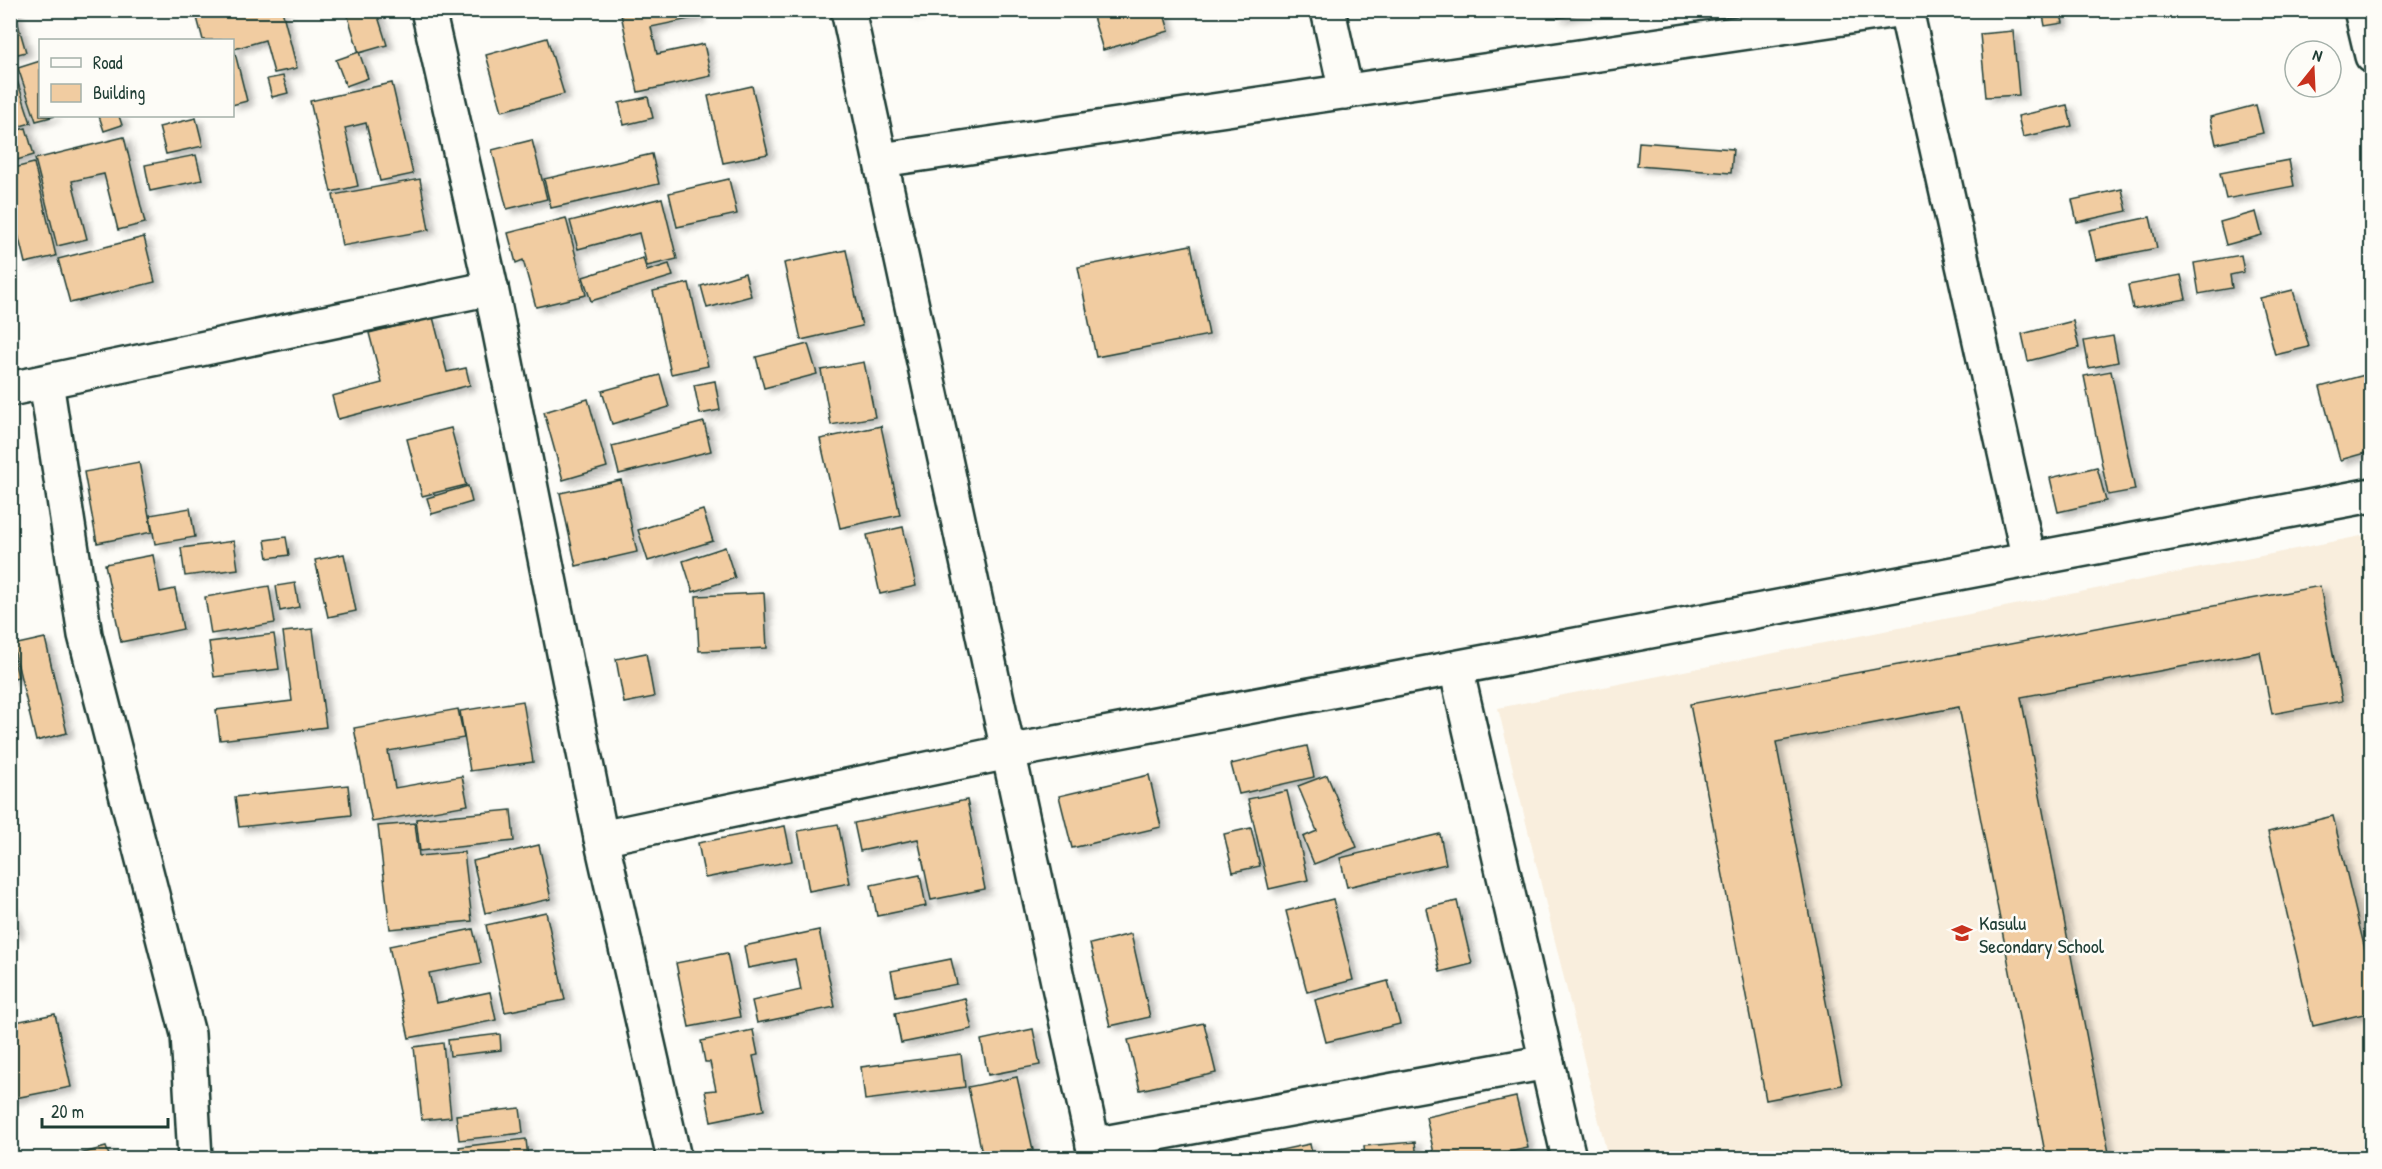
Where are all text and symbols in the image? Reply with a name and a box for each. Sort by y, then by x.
legend [39,39,234,117]
north arrow [2283,39,2343,99]
text: N [2310,43,2326,67]
text: Road [93,50,123,75]
text: Building [93,80,145,105]
place label: Kasulu Secondary School [1979,909,2105,959]
school or university icon: Kasulu Secondary School [1950,921,1974,945]
scale bar [42,1091,168,1129]
text: 20 m [51,1099,84,1124]

